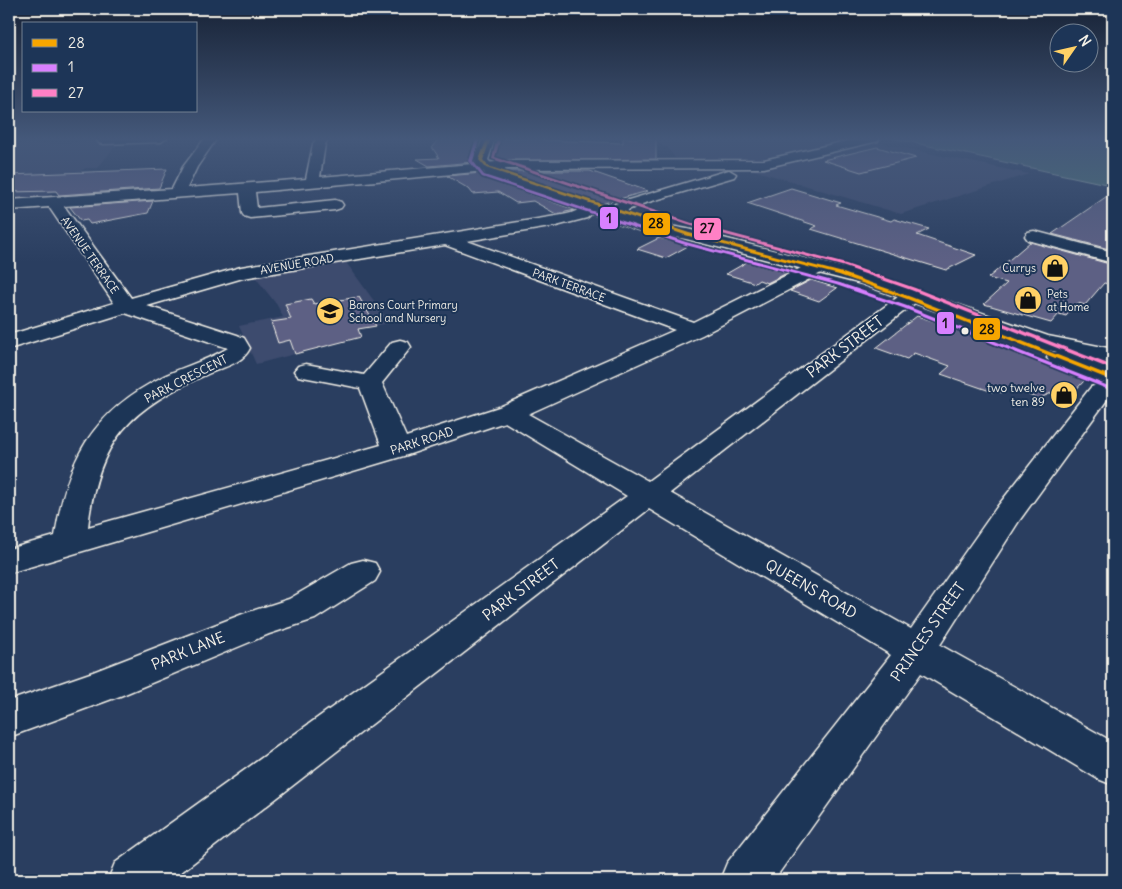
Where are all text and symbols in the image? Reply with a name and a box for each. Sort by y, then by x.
legend [22,22,198,112]
north arrow [1050,22,1100,72]
text: N [1075,32,1095,50]
text: 28 [68,33,85,52]
text: 1 [68,57,74,76]
text: 27 [68,83,84,102]
line badge: 1 [599,206,619,230]
text: 1 [606,209,612,227]
line badge: 28 [642,212,671,236]
street label: AVENUE TERRACE [58,214,122,296]
text: 28 [648,214,664,232]
line badge: 27 [693,217,722,241]
text: 27 [700,219,714,237]
street label: AVENUE ROAD [259,251,335,277]
shop icon: Currys [1040,253,1070,283]
place label: Currys [1002,261,1036,275]
street label: PARK TERRACE [531,265,607,305]
shop icon: Pets at Home [1013,285,1043,315]
place label: Pets at Home [1047,287,1089,314]
school or university icon: Barons Court Primary School and Nursery [315,296,345,326]
place label: Barons Court Primary School and Nursery [349,298,458,325]
street label: PARK STREET [802,311,887,382]
line badge: 1 [936,311,955,335]
text: 1 [942,314,948,332]
line badge: 28 [972,317,1001,341]
text: 28 [979,320,995,338]
unlabelled marker [960,326,970,336]
street label: PARK CRESCENT [142,351,230,406]
place label: two twelve ten 89 [987,380,1045,409]
shop icon: two twelve ten 89 [1049,380,1079,410]
street label: PARK ROAD [388,423,455,458]
street label: PARK STREET [478,554,563,625]
street label: QUEENS ROAD [762,555,860,622]
street label: PRINCES STREET [886,578,969,685]
street label: PARK LANE [148,627,227,674]

